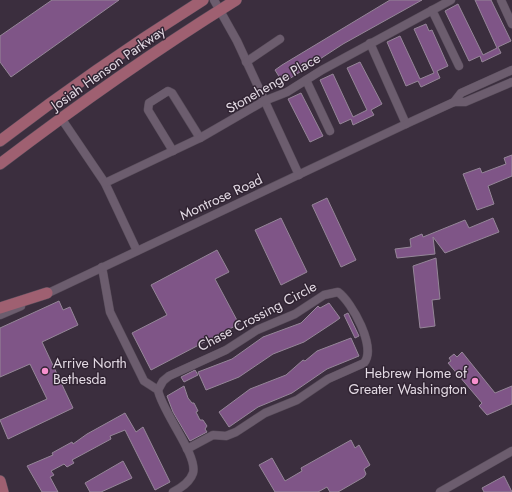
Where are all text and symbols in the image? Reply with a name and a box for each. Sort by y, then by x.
street label: Josiah Henson Parkway [45,20,170,116]
street label: Stonehenge Place [222,48,324,118]
street label: Montrose Road [176,169,266,225]
street label: Chase Crossing Circle [194,276,320,356]
place label: Arrive North Bethesda [53,353,127,389]
place label: Hebrew Home of Greater Washington [349,363,468,399]
marker: Arrive North Bethesda [40,366,50,376]
marker: Hebrew Home of Greater Washington [470,376,480,386]

